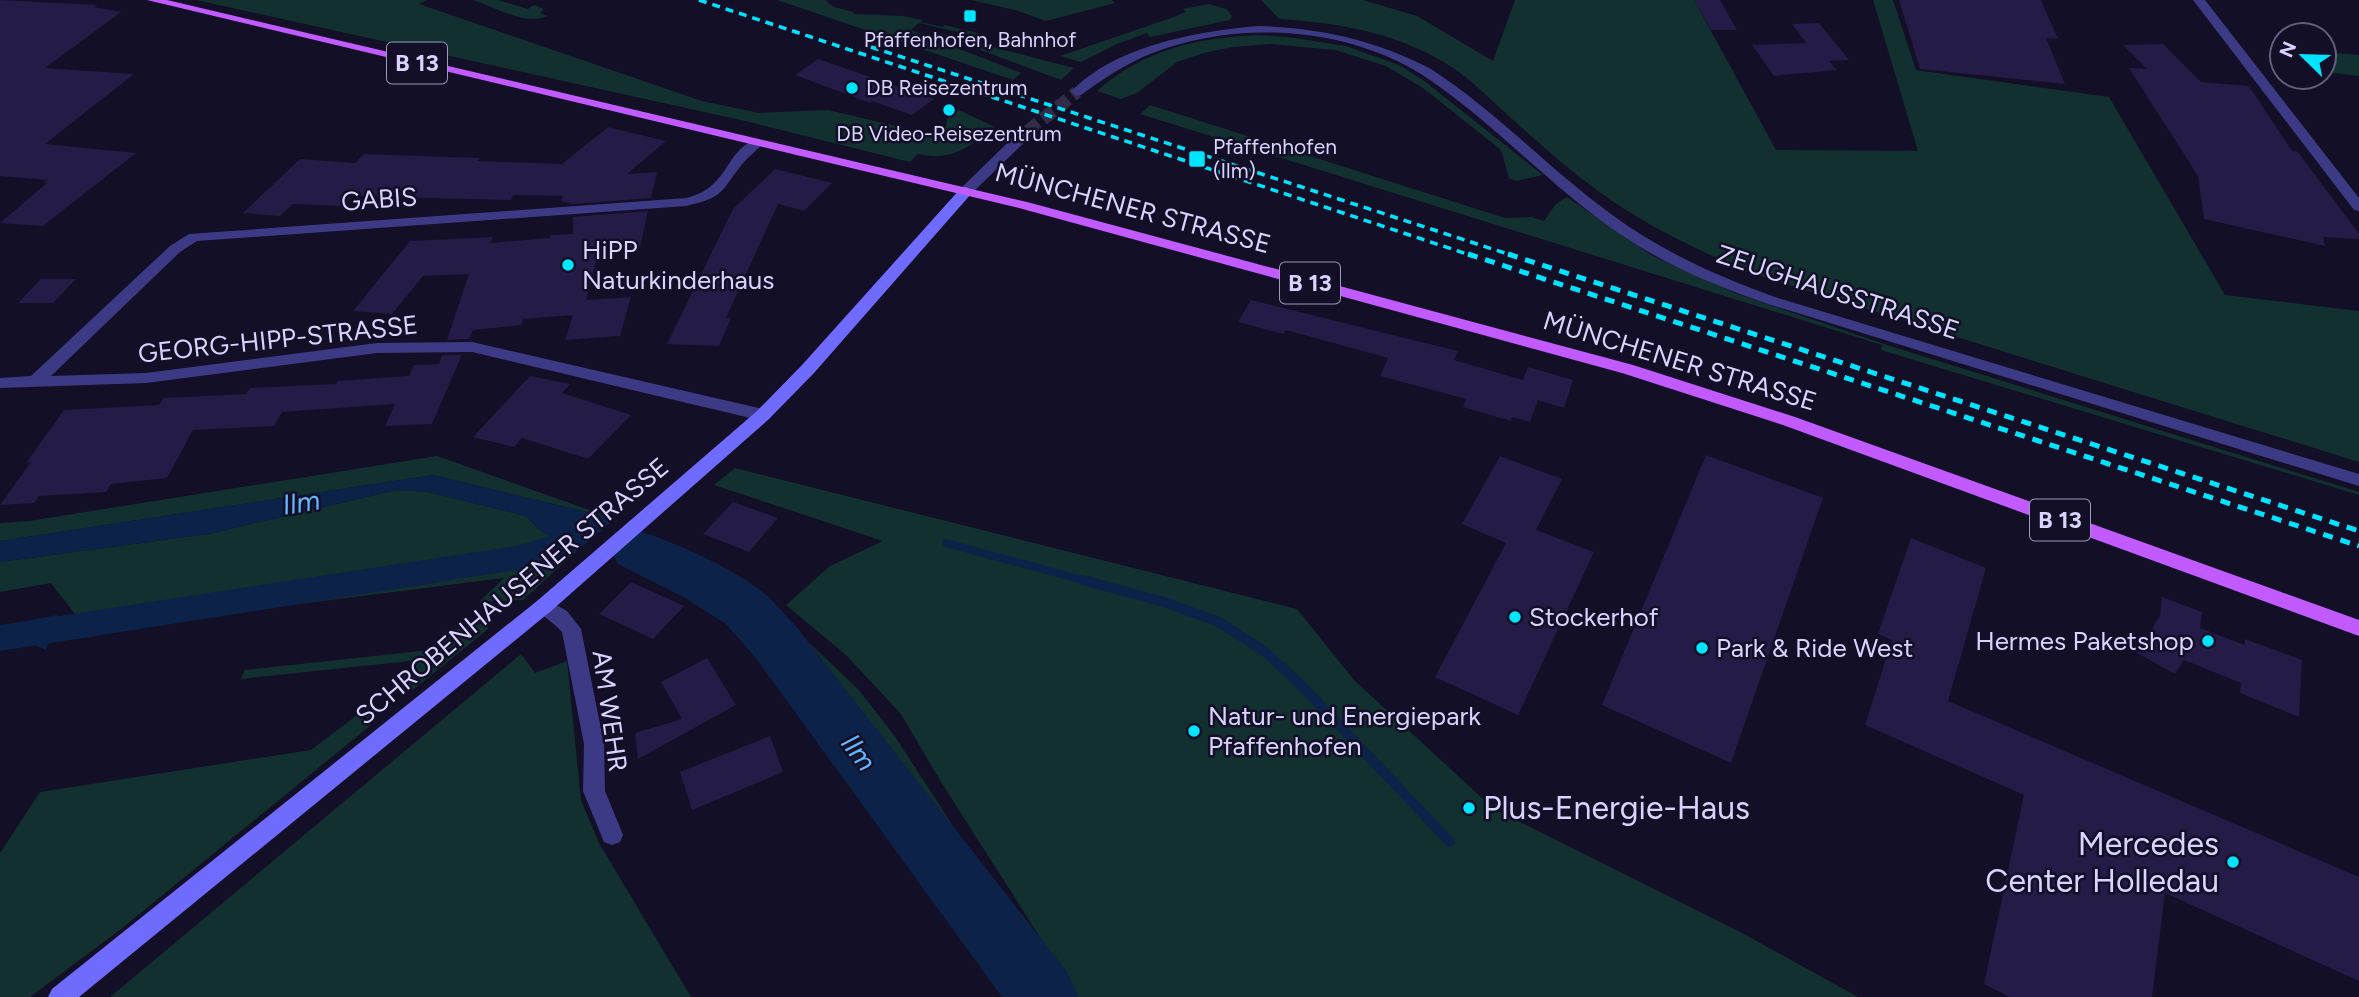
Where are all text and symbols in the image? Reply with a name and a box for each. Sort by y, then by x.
marker: Pfaffenhofen, Bahnhof [962,8,978,24]
north arrow [2268,21,2338,91]
place label: Pfaffenhofen, Bahnhof [864,27,1076,52]
text: N [2274,38,2301,61]
road number: B 13 [387,42,447,84]
place label: DB Reisezentrum [866,75,1027,100]
marker: DB Reisezentrum [844,80,860,96]
marker: DB Video-Reisezentrum [941,102,957,118]
place label: DB Video-Reisezentrum [836,121,1062,146]
place label: Pfaffenhofen (Ilm) [1213,134,1337,183]
marker: Pfaffenhofen (Ilm) [1187,149,1207,169]
street label: MÜNCHENER STRASSE [992,156,1274,260]
street label: GABIS [340,180,418,218]
place label: HiPP Naturkinderhaus [582,234,774,296]
street label: ZEUGHAUSSTRASSE [1713,238,1963,346]
marker: HiPP Naturkinderhaus [560,257,576,273]
road number: B 13 [1280,262,1340,304]
street label: MÜNCHENER STRASSE [1540,304,1820,418]
street label: GEORG-HIPP-STRASSE [136,308,420,370]
street label: SCHROBENHAUSENER STRASSE [349,451,675,731]
water label: Ilm [280,482,322,522]
road number: B 13 [2030,500,2090,540]
place label: Stockerhof [1529,601,1659,633]
marker: Stockerhof [1507,609,1523,625]
place label: Hermes Paketshop [1975,625,2194,657]
place label: Park & Ride West [1716,632,1913,664]
marker: Hermes Paketshop [2200,633,2216,649]
marker: Park & Ride West [1694,640,1710,656]
street label: AM WEHR [586,648,634,774]
place label: Natur- und Energiepark Pfaffenhofen [1208,700,1481,762]
marker: Natur- und Energiepark Pfaffenhofen [1186,723,1202,739]
water label: Ilm [834,727,884,777]
place label: Plus-Energie-Haus [1483,789,1750,827]
marker: Plus-Energie-Haus [1461,800,1477,816]
place label: Mercedes Center Holledau [1985,825,2219,900]
marker: Mercedes Center Holledau [2225,854,2241,870]

